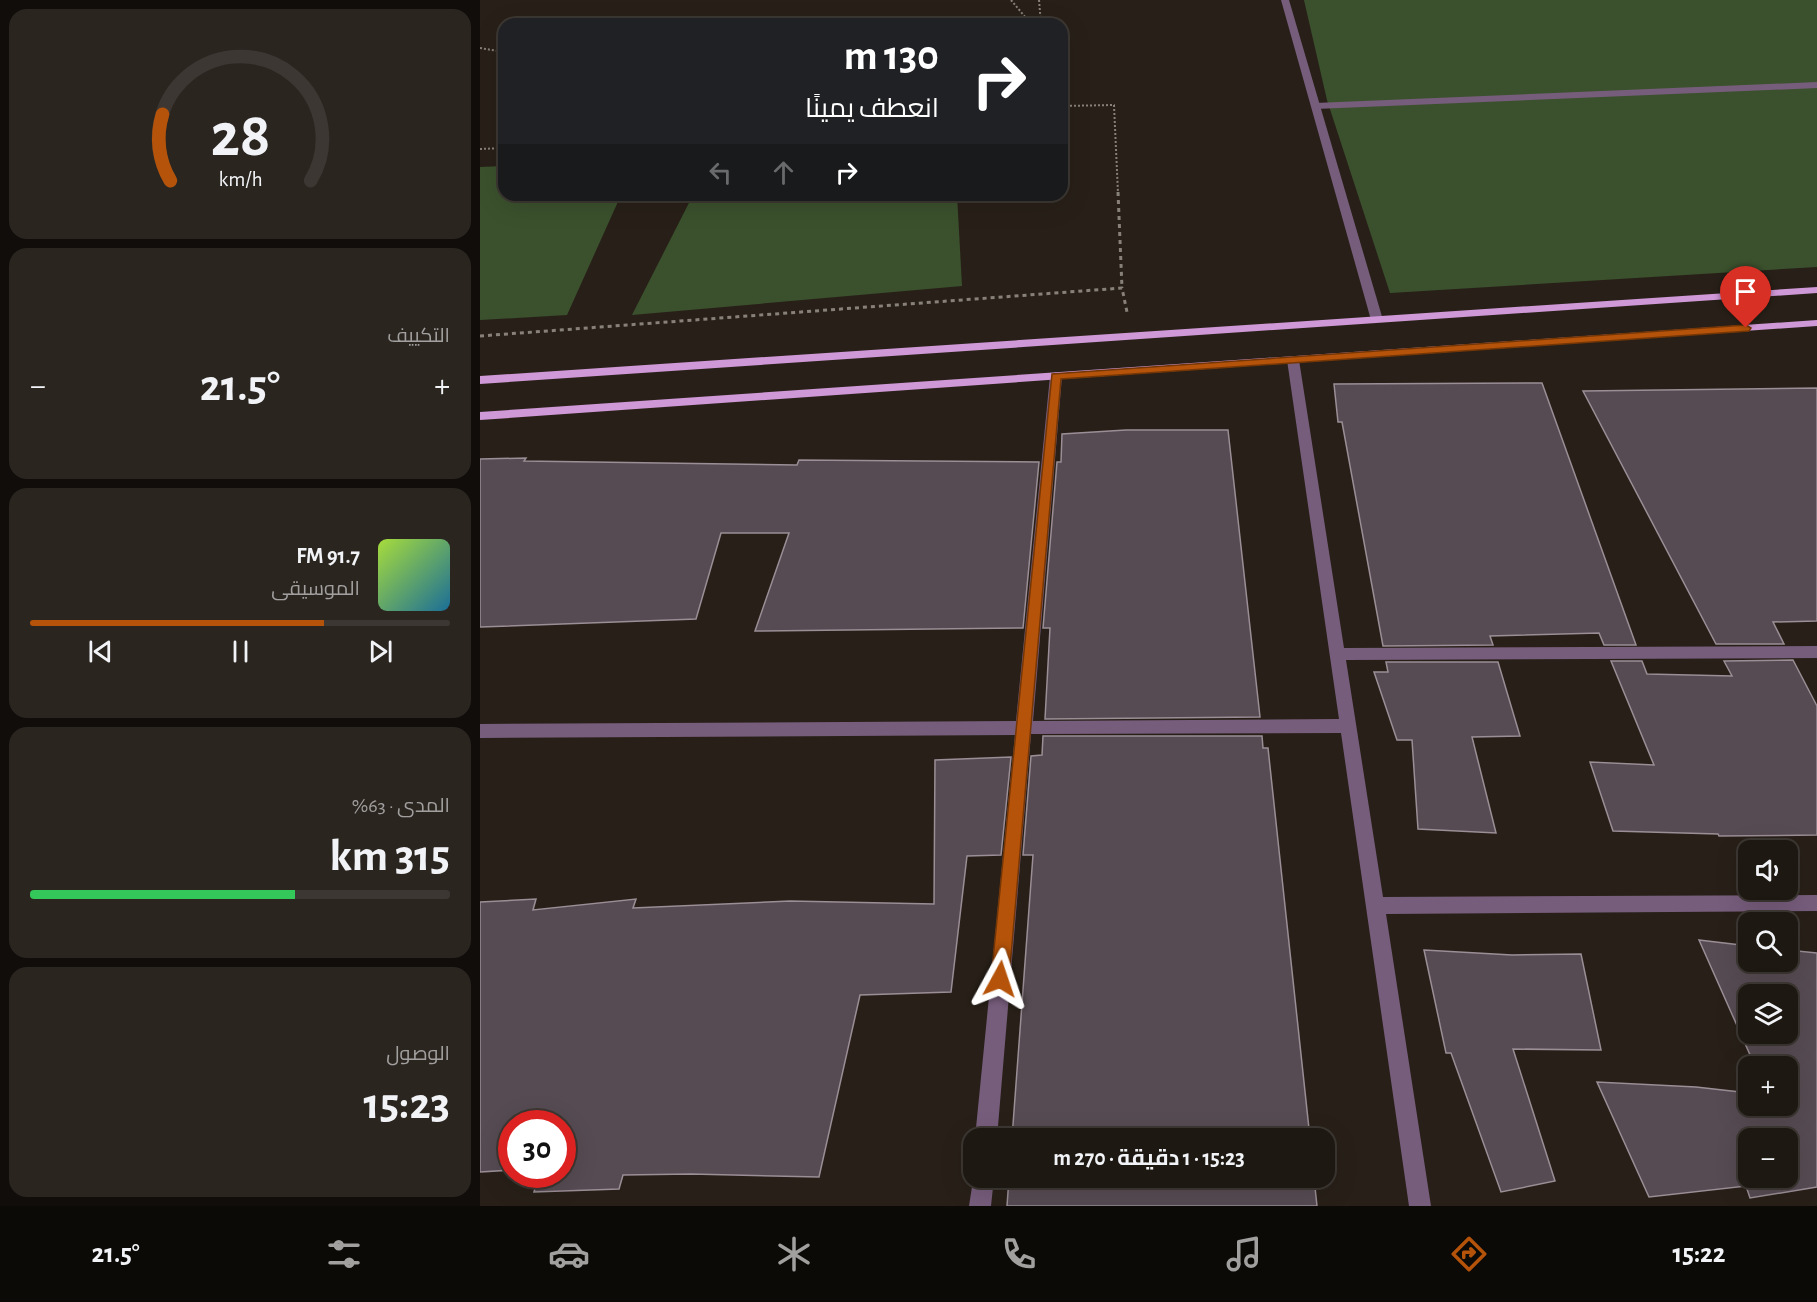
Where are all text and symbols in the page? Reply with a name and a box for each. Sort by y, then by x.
text: 130 m [844,35,939,77]
icon: right [960,42,1038,120]
text: انعطف يمينًا [805,95,939,122]
text: 28 [210,105,270,167]
icon: left [704,156,737,189]
icon: ahead [767,156,800,189]
icon: right [830,156,863,189]
text: km/h [218,170,262,191]
pin [1720,266,1771,328]
icon: arrive [1729,275,1762,308]
text: التكييف [387,326,450,346]
text: 21.5° [200,364,280,409]
text: − [30,370,46,403]
text: + [434,370,450,403]
text: 91.7 FM [296,545,360,567]
text: الموسيقى [271,579,360,599]
icon: previous [84,635,117,668]
icon: pause [224,635,257,668]
icon: next [364,635,397,668]
text: المدى · 63% [352,796,450,816]
text: 315 km [330,834,450,879]
map controls [1738,840,1798,1188]
button: sound [1738,840,1798,900]
button: search [1738,912,1798,972]
position arrow [968,947,1032,1011]
button: layers [1738,984,1798,1044]
text: الوصول [386,1044,450,1064]
button: + [1738,1056,1798,1116]
text: 15:23 [363,1082,450,1127]
speed limit sign: 30 [498,1110,576,1188]
button: − [1738,1128,1798,1188]
text: 15:23 · 1 دقيقة · 270 m [1053,1147,1245,1169]
icon: filters [323,1233,365,1275]
icon: car [548,1233,590,1275]
icon: climate [773,1233,815,1275]
icon: phone [998,1233,1040,1275]
icon: music [1223,1233,1265,1275]
icon: directions [1448,1233,1490,1275]
text: 21.5° [92,1240,140,1267]
text: 15:22 [1673,1240,1726,1267]

